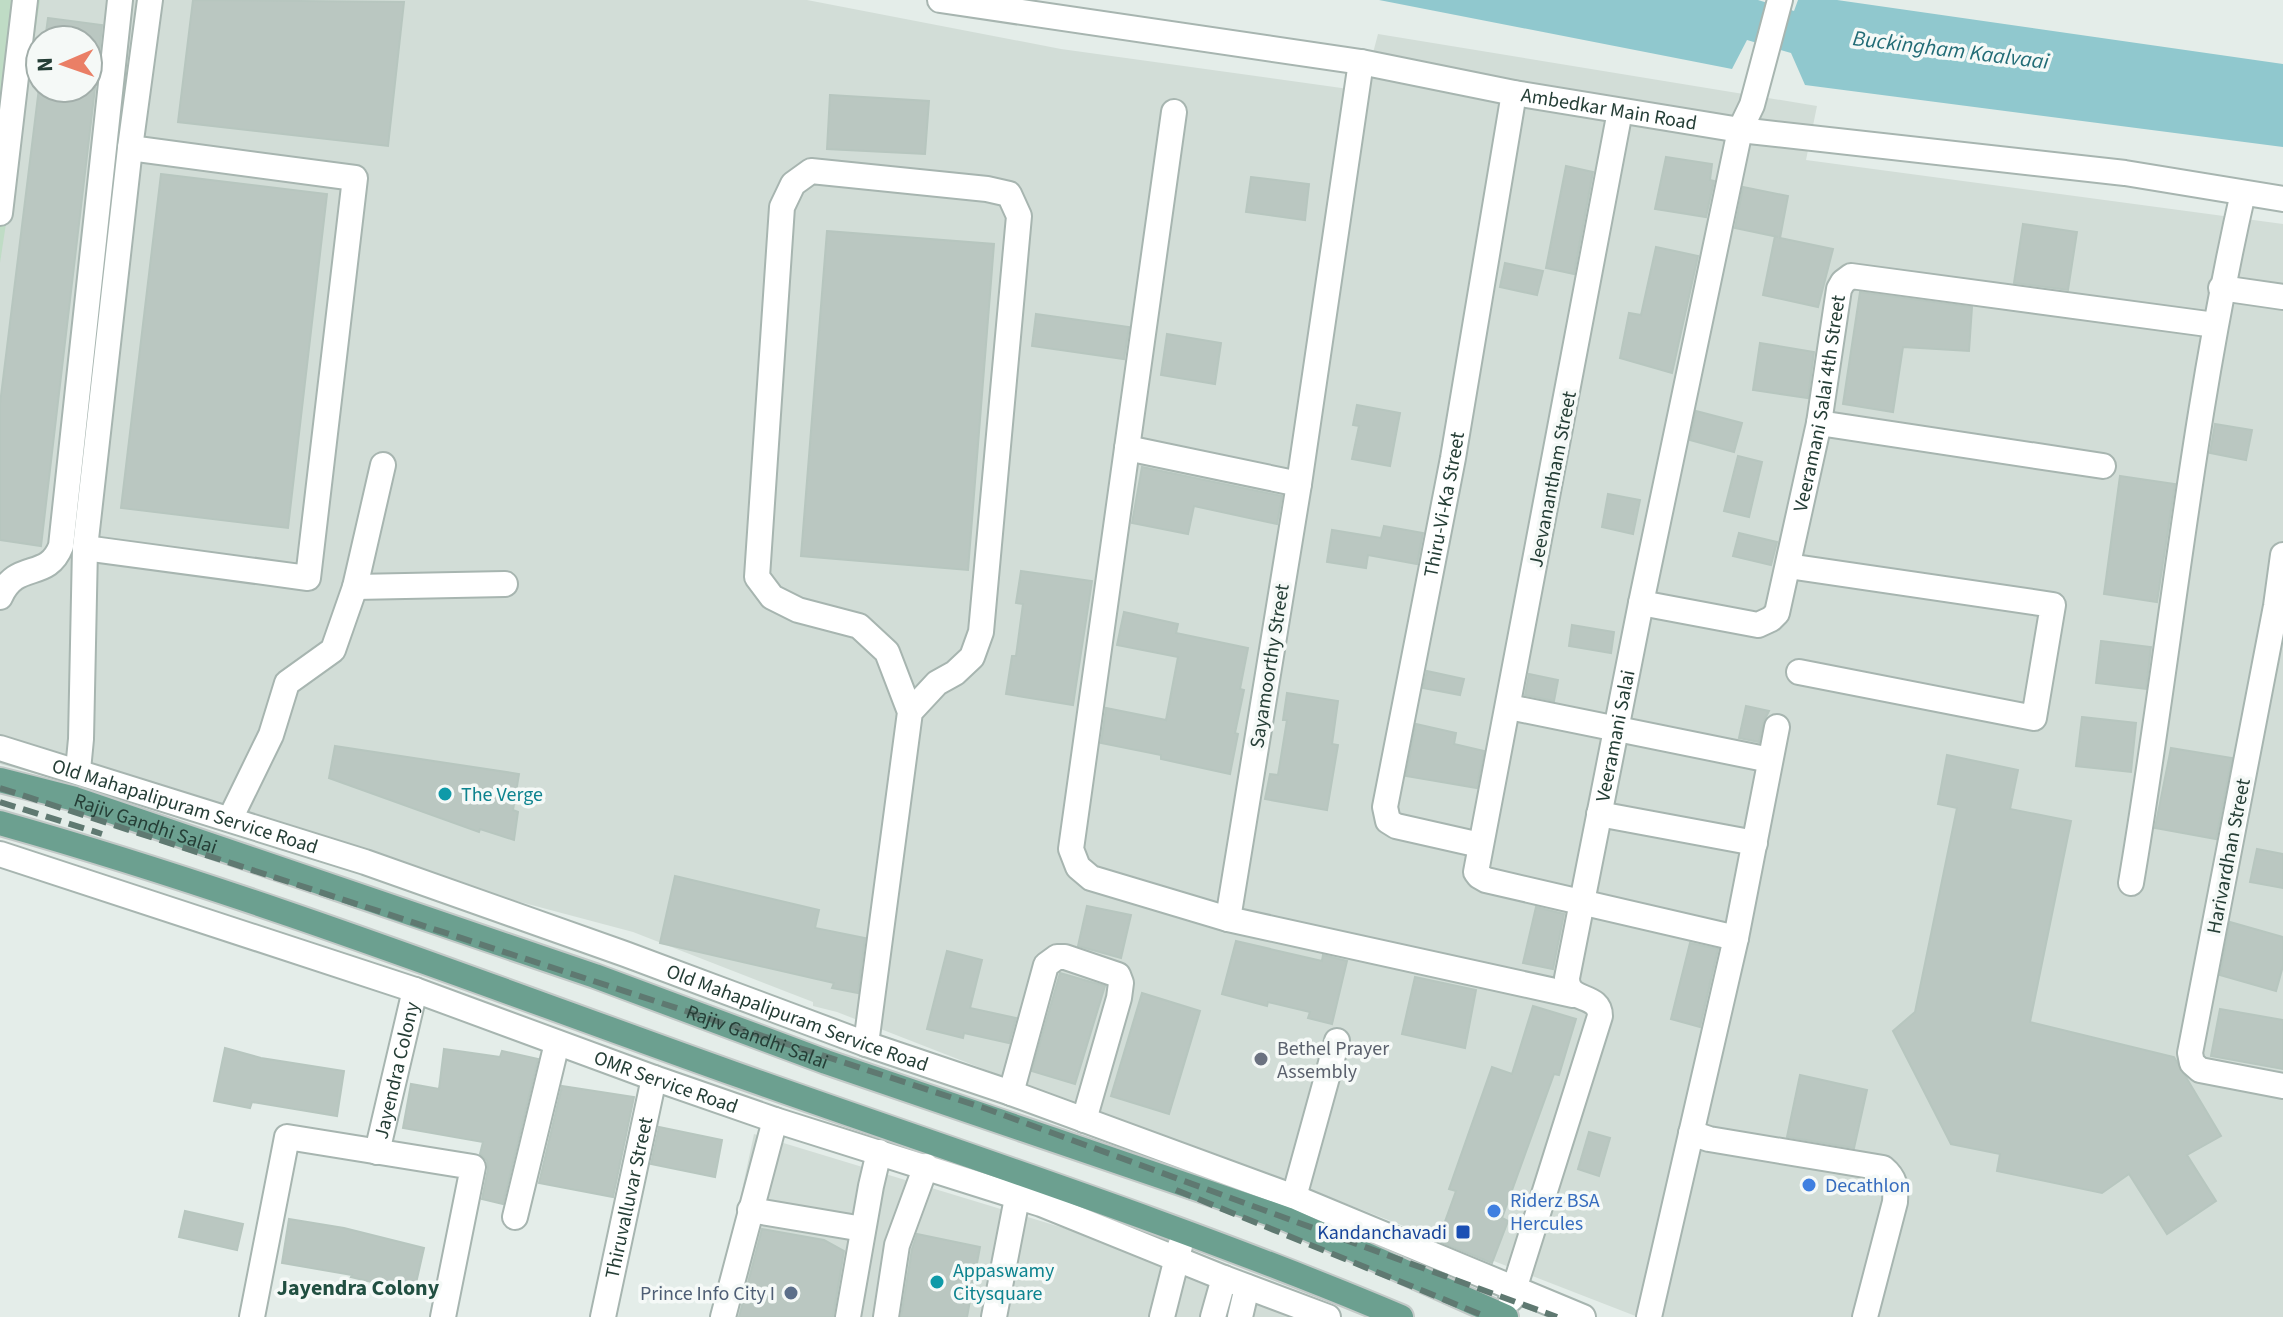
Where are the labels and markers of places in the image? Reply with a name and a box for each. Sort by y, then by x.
place label: The Verge [461,781,543,809]
marker: The Verge [436,785,454,803]
place label: Bethel Prayer Assembly [1277,1035,1389,1086]
marker: Bethel Prayer Assembly [1252,1050,1270,1068]
place label: Decathlon [1825,1172,1910,1200]
marker: Decathlon [1800,1176,1818,1194]
place label: Riderz BSA Hercules [1510,1187,1600,1238]
marker: Riderz BSA Hercules [1485,1202,1503,1220]
place label: Kandanchavadi [1317,1219,1447,1247]
marker: Kandanchavadi [1454,1223,1472,1241]
place label: Appaswamy Citysquare [953,1257,1055,1308]
marker: Appaswamy Citysquare [928,1273,946,1291]
place label: Prince Info City I [640,1280,775,1308]
marker: Prince Info City I [782,1284,800,1302]

